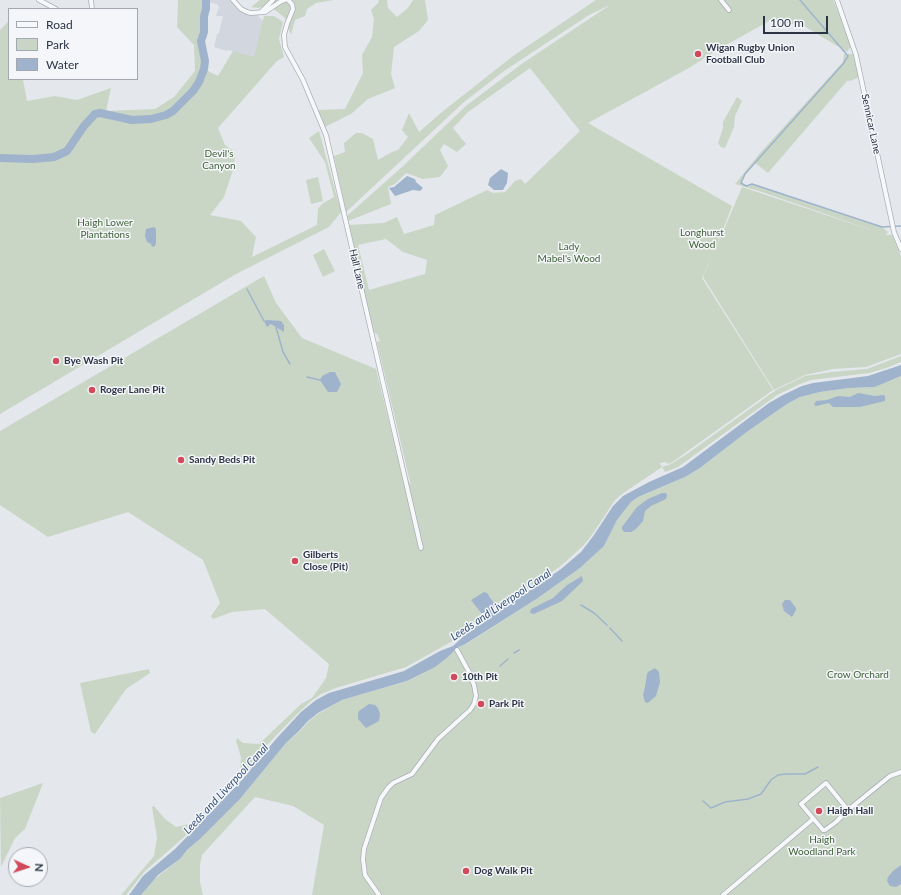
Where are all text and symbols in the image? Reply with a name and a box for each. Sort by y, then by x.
legend [8,8,138,80]
scale bar [765,8,830,34]
text: 100 m [770,15,804,30]
text: Road [46,17,73,32]
text: Park [46,37,69,52]
place label: Wigan Rugby Union Football Club [706,42,795,66]
marker: Wigan Rugby Union Football Club [693,49,703,59]
text: Water [46,57,79,72]
street label: Sennicar Lane [859,93,883,155]
park label: Devil's Canyon [202,148,236,172]
park label: Haigh Lower Plantations [77,217,133,240]
park label: Longhurst Wood [680,227,724,250]
park label: Lady Mabel's Wood [538,241,600,264]
street label: Hall Lane [347,248,367,290]
place label: Bye Wash Pit [64,355,123,367]
marker: Bye Wash Pit [51,356,61,366]
place label: Roger Lane Pit [100,384,165,396]
marker: Roger Lane Pit [87,385,97,395]
place label: Sandy Beds Pit [189,454,255,466]
marker: Sandy Beds Pit [176,455,186,465]
place label: Gilberts Close (Pit) [303,549,348,572]
marker: Gilberts Close (Pit) [290,556,300,566]
water label: Leeds and Liverpool Canal [448,566,554,644]
park label: Crow Orchard [827,669,889,681]
place label: 10th Pit [462,671,498,683]
marker: 10th Pit [449,672,459,682]
place label: Park Pit [489,698,524,710]
marker: Park Pit [476,699,486,709]
water label: Leeds and Liverpool Canal [181,741,271,837]
place label: Haigh Hall [827,805,873,817]
marker: Haigh Hall [814,806,824,816]
park label: Haigh Woodland Park [788,834,856,858]
north arrow [8,847,48,887]
text: N [33,863,46,872]
place label: Dog Walk Pit [474,865,533,877]
marker: Dog Walk Pit [461,866,471,876]

